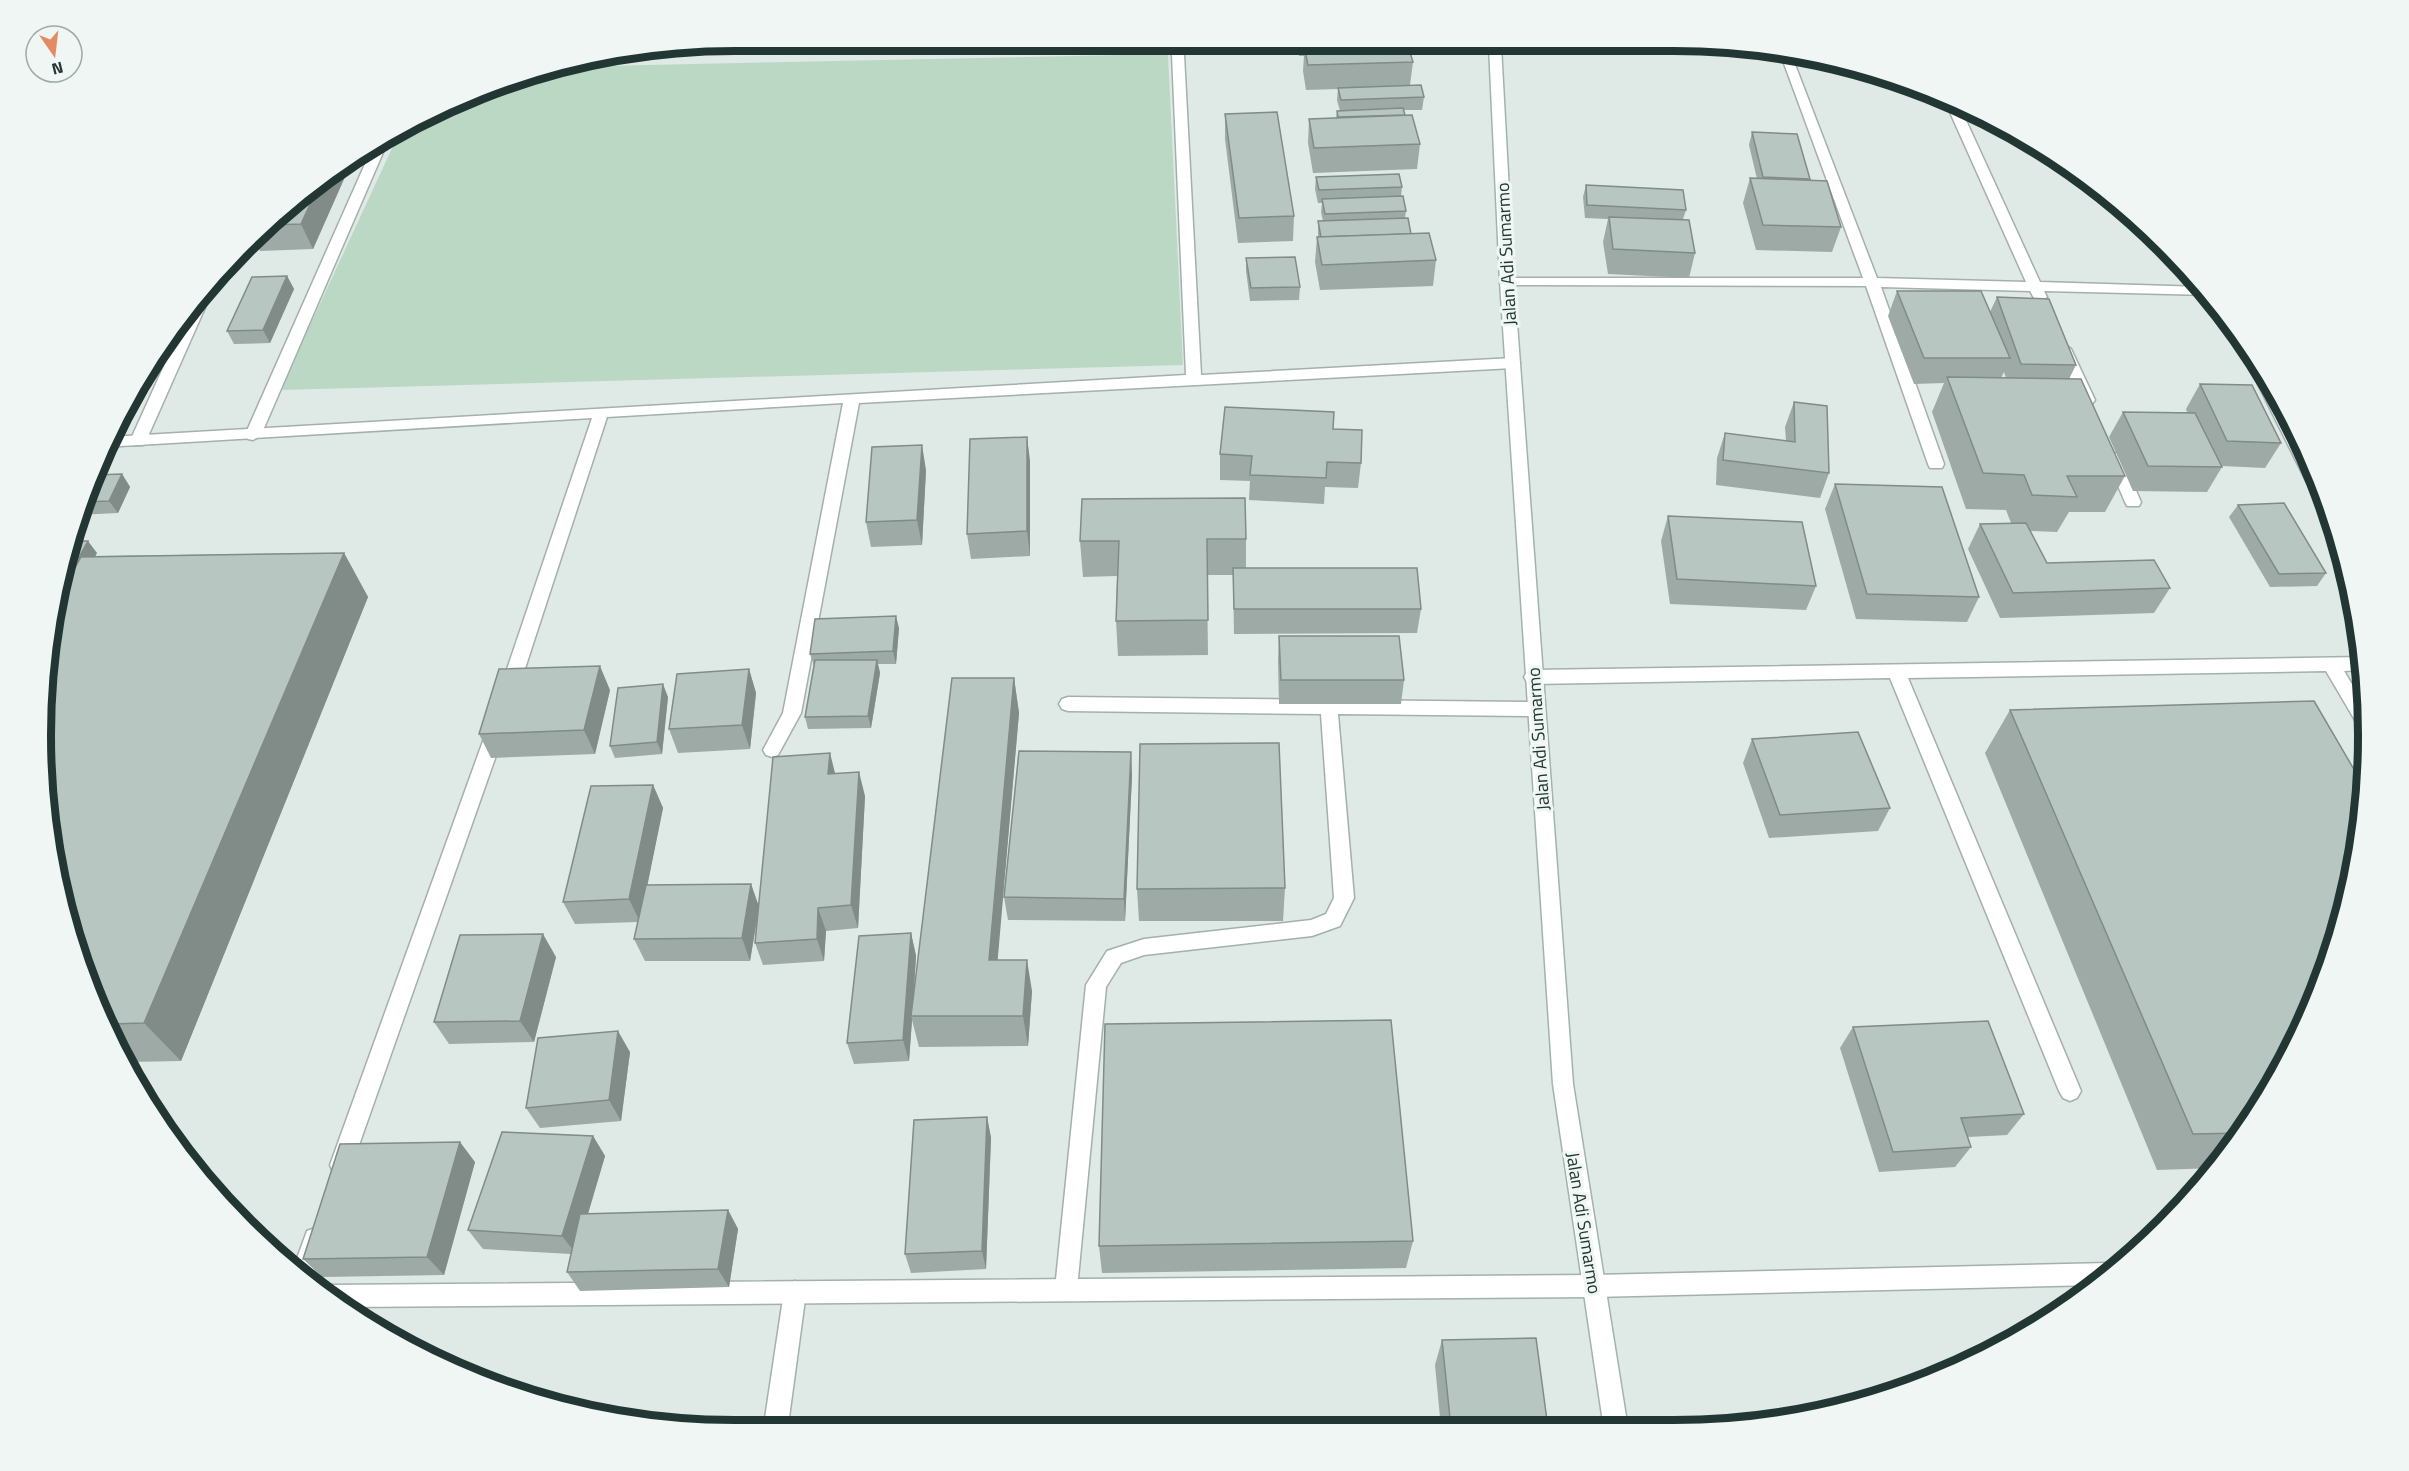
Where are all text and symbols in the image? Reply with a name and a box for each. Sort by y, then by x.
north arrow [24,24,84,84]
text: N [49,56,66,82]
street label: Jalan Adi Sumarmo [1489,182,1523,326]
street label: Jalan Adi Sumarmo [1520,667,1556,811]
street label: Jalan Adi Sumarmo [1559,1150,1609,1296]

